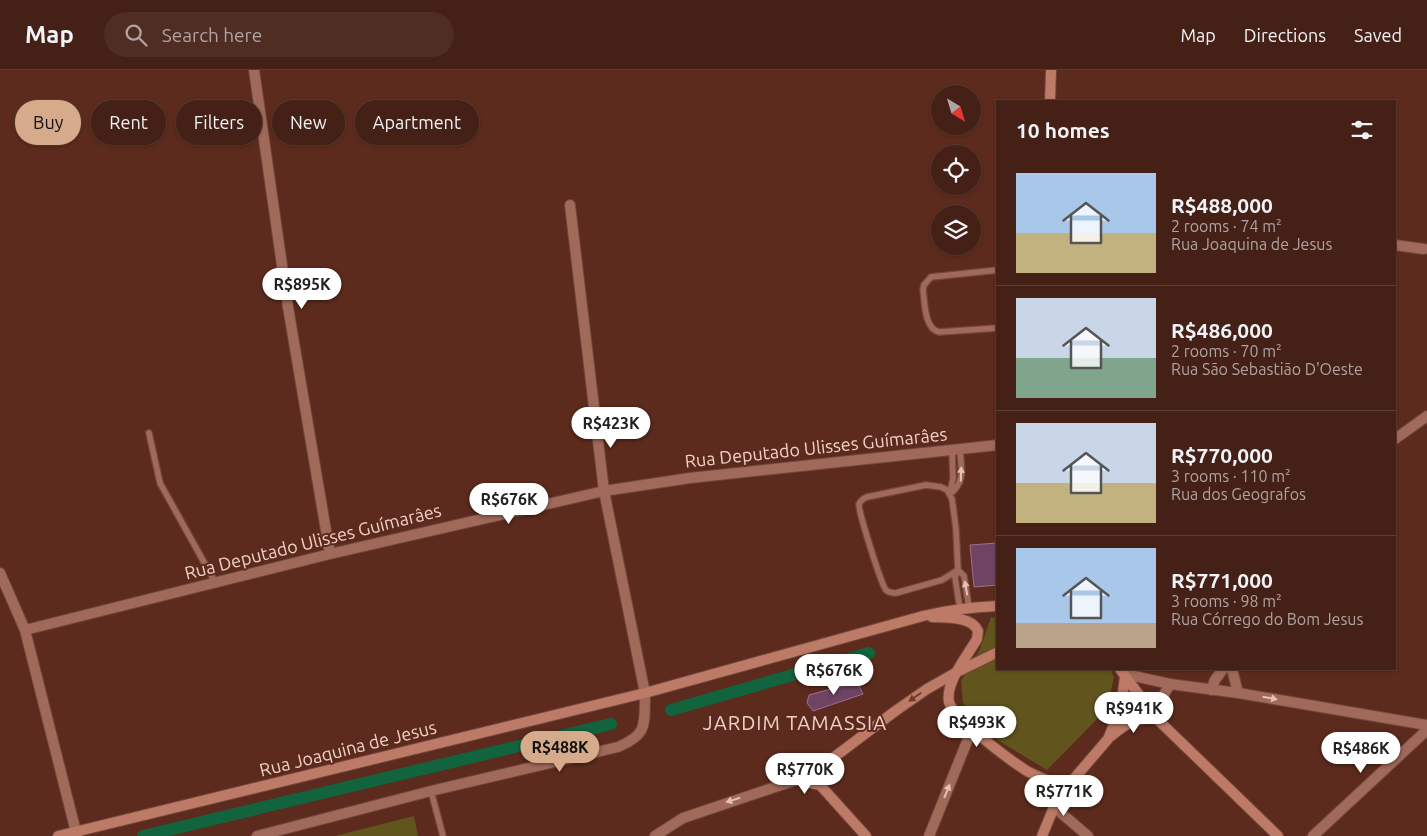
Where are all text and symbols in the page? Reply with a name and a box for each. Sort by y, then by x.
search box [104,12,454,57]
text: Map [25,21,74,48]
icon: search [122,21,150,49]
text: Search here [162,24,262,46]
text: Map [1180,25,1216,45]
text: Directions [1244,25,1326,45]
text: Saved [1354,25,1402,45]
north arrow [931,85,981,135]
map controls [931,85,981,255]
chip: Buy [15,100,81,145]
chip: Rent [91,100,166,145]
chip: Filters [176,100,262,145]
chip: New [272,100,345,145]
chip: Apartment [355,100,479,145]
icon: filters [1348,116,1376,144]
text: 10 homes [1016,118,1110,142]
button: locate [931,145,981,195]
icon: home [1056,193,1116,253]
text: R$488,000 [1171,193,1273,217]
button: layers [931,205,981,255]
text: 2 rooms · 74 m² [1171,217,1282,235]
text: Rua Joaquina de Jesus [1171,235,1332,253]
pin: R$895K [261,268,343,310]
text: R$895K [273,275,331,293]
icon: home [1056,318,1116,378]
text: R$486,000 [1171,318,1273,342]
text: 2 rooms · 70 m² [1171,342,1282,360]
text: Rua São Sebastião D'Oeste [1171,360,1363,378]
pin: R$423K [570,406,652,449]
text: R$423K [582,414,640,432]
street label: Rua Deputado Ulisses Guímarâes [684,423,948,471]
icon: home [1056,443,1116,503]
text: R$770,000 [1171,443,1273,467]
one-way arrow [957,465,965,481]
text: 3 rooms · 110 m² [1171,467,1291,485]
pin: R$676K [468,482,550,525]
text: Rua dos Geografos [1171,485,1306,503]
text: R$676K [480,490,538,508]
street label: Rua Deputado Ulisses Guímarâes [182,499,443,583]
icon: home [1056,568,1116,628]
text: R$771,000 [1171,568,1273,592]
one-way arrow [961,579,969,595]
text: 3 rooms · 98 m² [1171,592,1282,610]
text: Rua Córrego do Bom Jesus [1171,610,1363,628]
pin: R$676K [793,654,875,696]
text: R$676K [805,661,863,679]
one-way arrow [908,692,922,702]
pin: R$941K [1093,692,1175,734]
one-way arrow [1262,695,1278,703]
text: R$941K [1105,699,1163,717]
pin: R$493K [936,706,1018,748]
district label: JARDIM TAMASSIA [703,711,887,734]
text: R$493K [948,713,1006,731]
street label: Rua Joaquina de Jesus [257,716,438,780]
pin: R$488K [519,730,601,773]
pin: R$486K [1320,732,1402,774]
text: R$488K [531,738,589,756]
text: R$486K [1332,739,1390,757]
pin: R$770K [764,752,846,795]
text: R$770K [776,760,834,778]
pin: R$771K [1023,774,1105,817]
text: R$771K [1035,782,1093,800]
one-way arrow [943,783,951,798]
one-way arrow [725,797,740,805]

